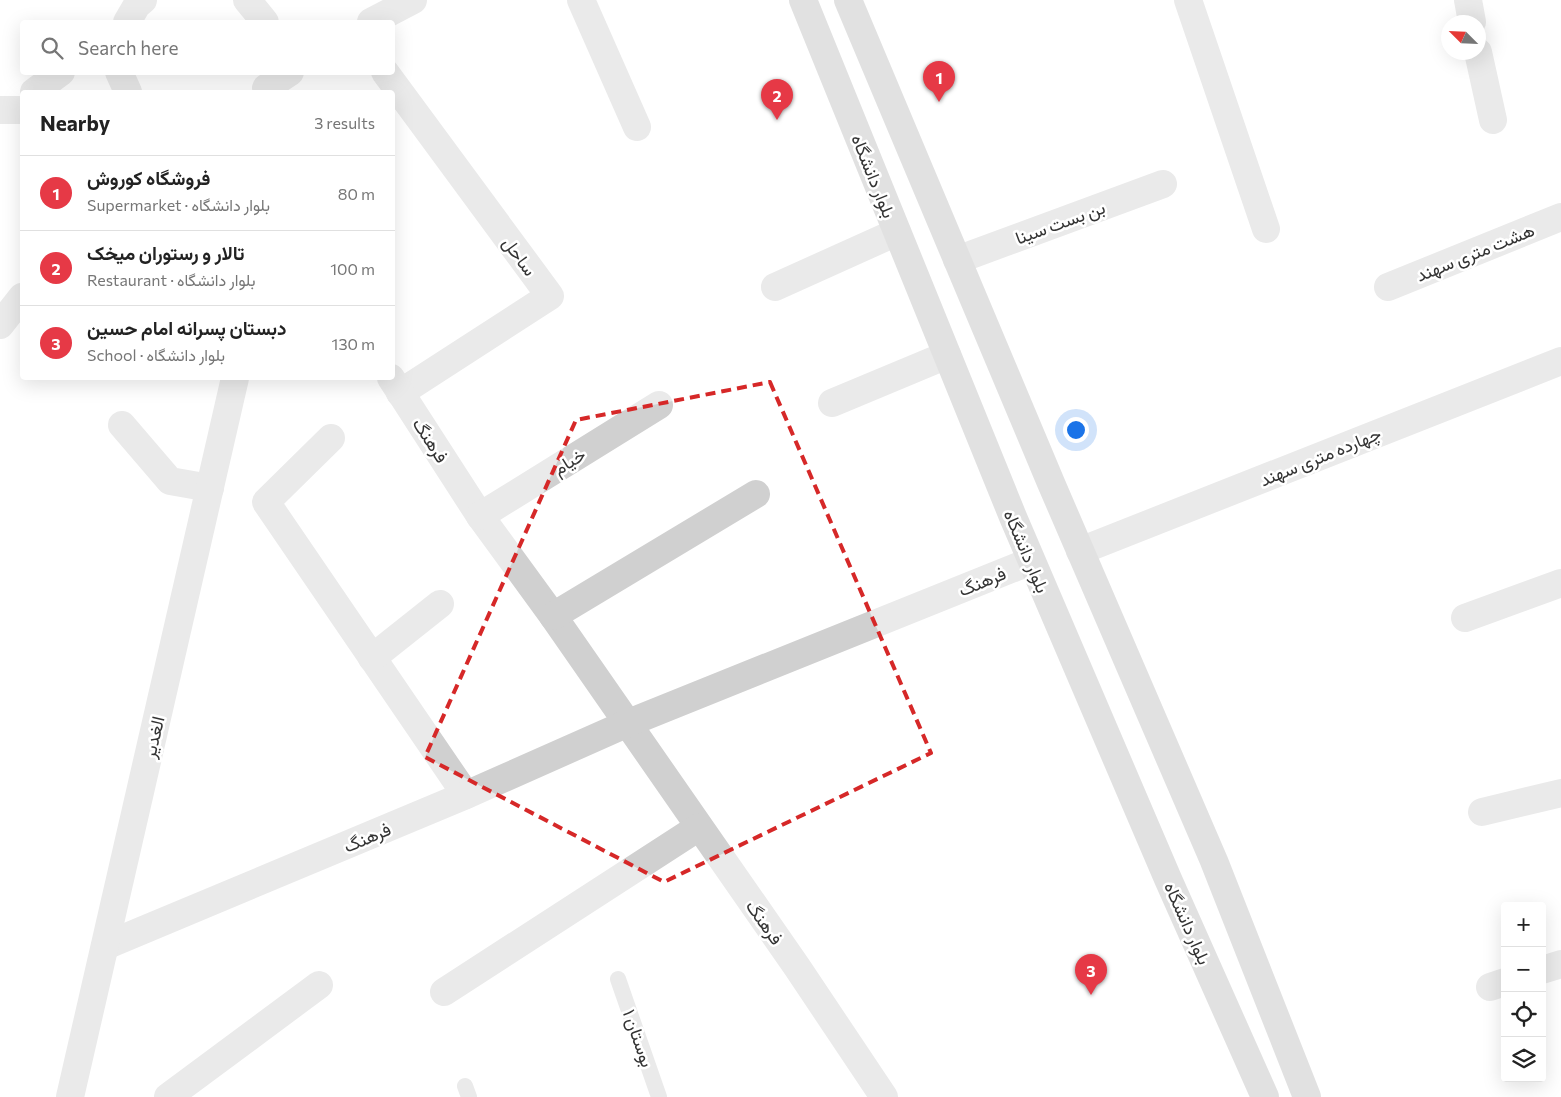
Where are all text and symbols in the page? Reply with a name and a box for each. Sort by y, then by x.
north arrow [1441,15,1486,60]
search box [20,20,395,75]
icon: search [38,34,66,62]
text: Search here [78,36,178,59]
pin: 1 [923,61,955,102]
pin: 2 [761,79,793,120]
text: Nearby [40,110,110,135]
text: 3 results [314,113,375,132]
street label: بلوار دانشگاه [846,131,901,221]
text: فروشگاه کوروش [87,166,210,189]
text: 1 [52,184,60,203]
text: 80 m [338,184,375,203]
text: Supermarket · بلوار دانشگاه [87,195,270,214]
street label: بن بست سینا [1012,196,1108,249]
street label: هشت متری سهند [1413,218,1538,287]
street label: ساحل [498,232,542,280]
text: تالار و رستوران میخک [87,241,244,264]
text: 2 [51,259,61,278]
text: 100 m [330,259,375,278]
text: Restaurant · بلوار دانشگاه [87,270,255,289]
text: دبستان پسرانه امام حسین [87,316,286,339]
text: 3 [51,334,61,353]
text: 130 m [332,334,375,353]
text: School · بلوار دانشگاه [87,345,225,364]
street label: فرهنگ [408,413,454,467]
your location [1063,417,1089,443]
street label: چهارده متری سهند [1256,422,1385,492]
street label: خیام [549,443,590,481]
street label: بلوار دانشگاه [999,506,1054,596]
street label: فرهنگ [955,562,1009,601]
street label: الغدیر [137,714,169,761]
street label: فرهنگ [340,817,394,858]
street label: بلوار دانشگاه [1159,878,1216,968]
street label: فرهنگ [741,895,788,949]
map controls [1501,902,1546,1082]
button: + [1501,902,1546,947]
button: − [1501,947,1546,992]
pin: 3 [1075,954,1107,995]
button: locate [1501,992,1546,1037]
street label: بوستان ۱ [618,1006,659,1070]
button: layers [1501,1037,1546,1082]

